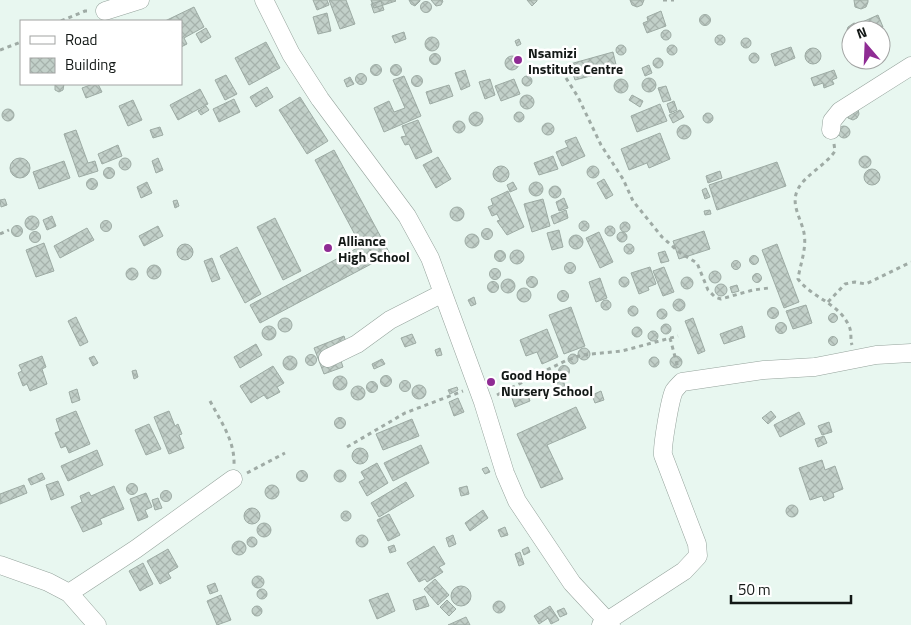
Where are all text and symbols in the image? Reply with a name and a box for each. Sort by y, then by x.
legend [20,20,182,85]
north arrow [841,20,891,70]
text: N [854,21,870,44]
text: Road [65,28,97,51]
place label: Nsamizi Institute Centre [528,42,623,79]
text: Building [65,53,116,76]
marker: Nsamizi Institute Centre [512,54,524,66]
place label: Alliance High School [338,230,410,267]
marker: Alliance High School [322,242,334,254]
place label: Good Hope Nursery School [501,364,593,401]
marker: Good Hope Nursery School [485,376,497,388]
scale bar [731,572,851,604]
text: 50 m [738,578,771,601]

